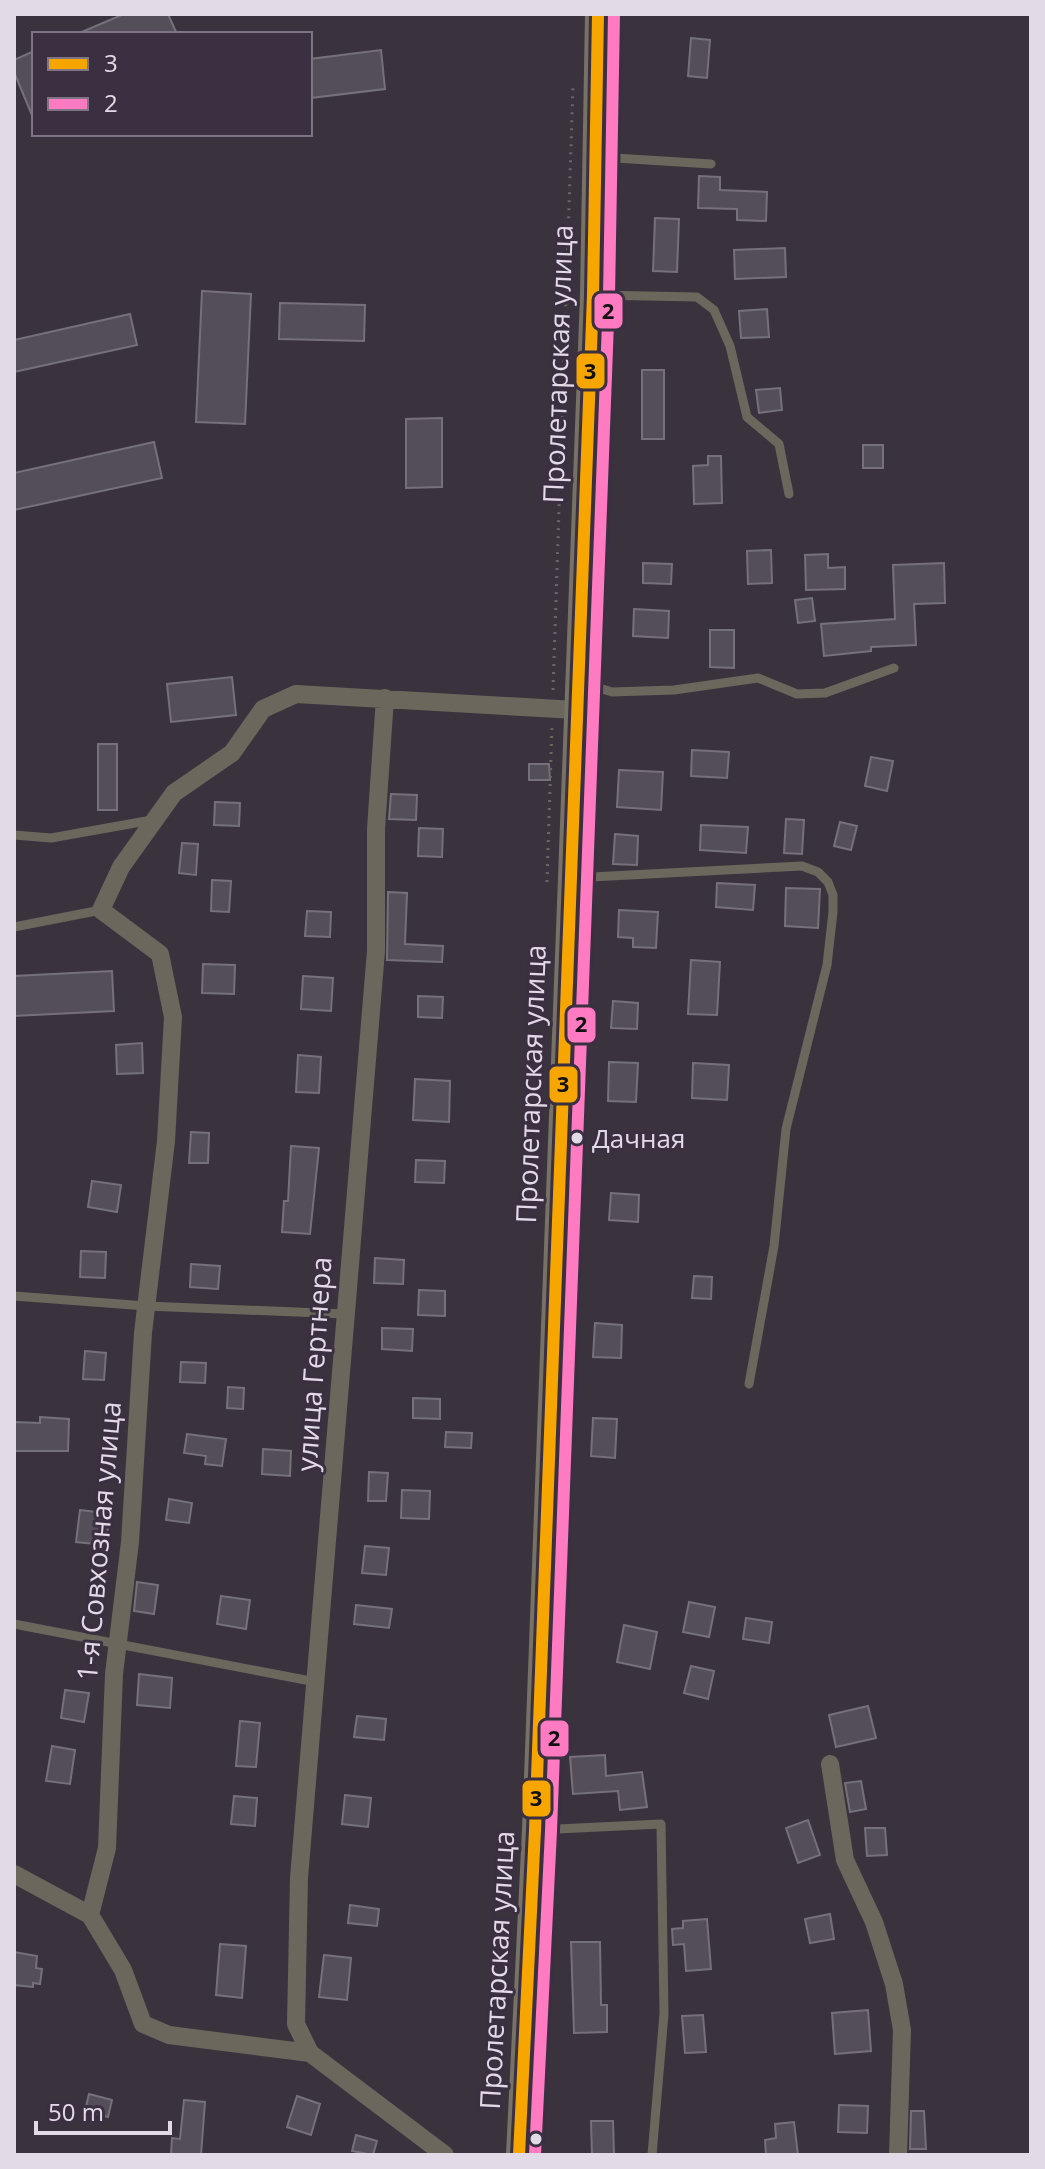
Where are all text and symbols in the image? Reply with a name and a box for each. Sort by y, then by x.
legend [32,32,312,136]
text: 3 [104,46,118,79]
text: 2 [104,86,118,119]
street label: Пролетарская улица [533,224,581,504]
line badge: 2 [593,292,624,330]
text: 2 [602,295,614,325]
line badge: 3 [575,352,606,390]
text: 3 [584,355,596,385]
street label: Пролетарская улица [506,944,554,1224]
line badge: 2 [566,1006,597,1044]
text: 2 [575,1008,587,1038]
line badge: 3 [548,1065,579,1104]
text: 3 [557,1068,569,1098]
place label: Дачная [592,1120,685,1156]
marker: Дачная [569,1130,585,1146]
street label: улица Гертнера [287,1255,339,1473]
street label: 1-я Совхозная улица [67,1400,129,1682]
line badge: 2 [539,1719,570,1758]
text: 2 [548,1722,560,1752]
line badge: 3 [521,1779,552,1818]
text: 3 [530,1782,542,1812]
street label: Пролетарская улица [470,1830,522,2110]
scale bar [36,2085,170,2135]
text: 50 m [48,2095,104,2128]
unlabelled marker [528,2131,544,2147]

